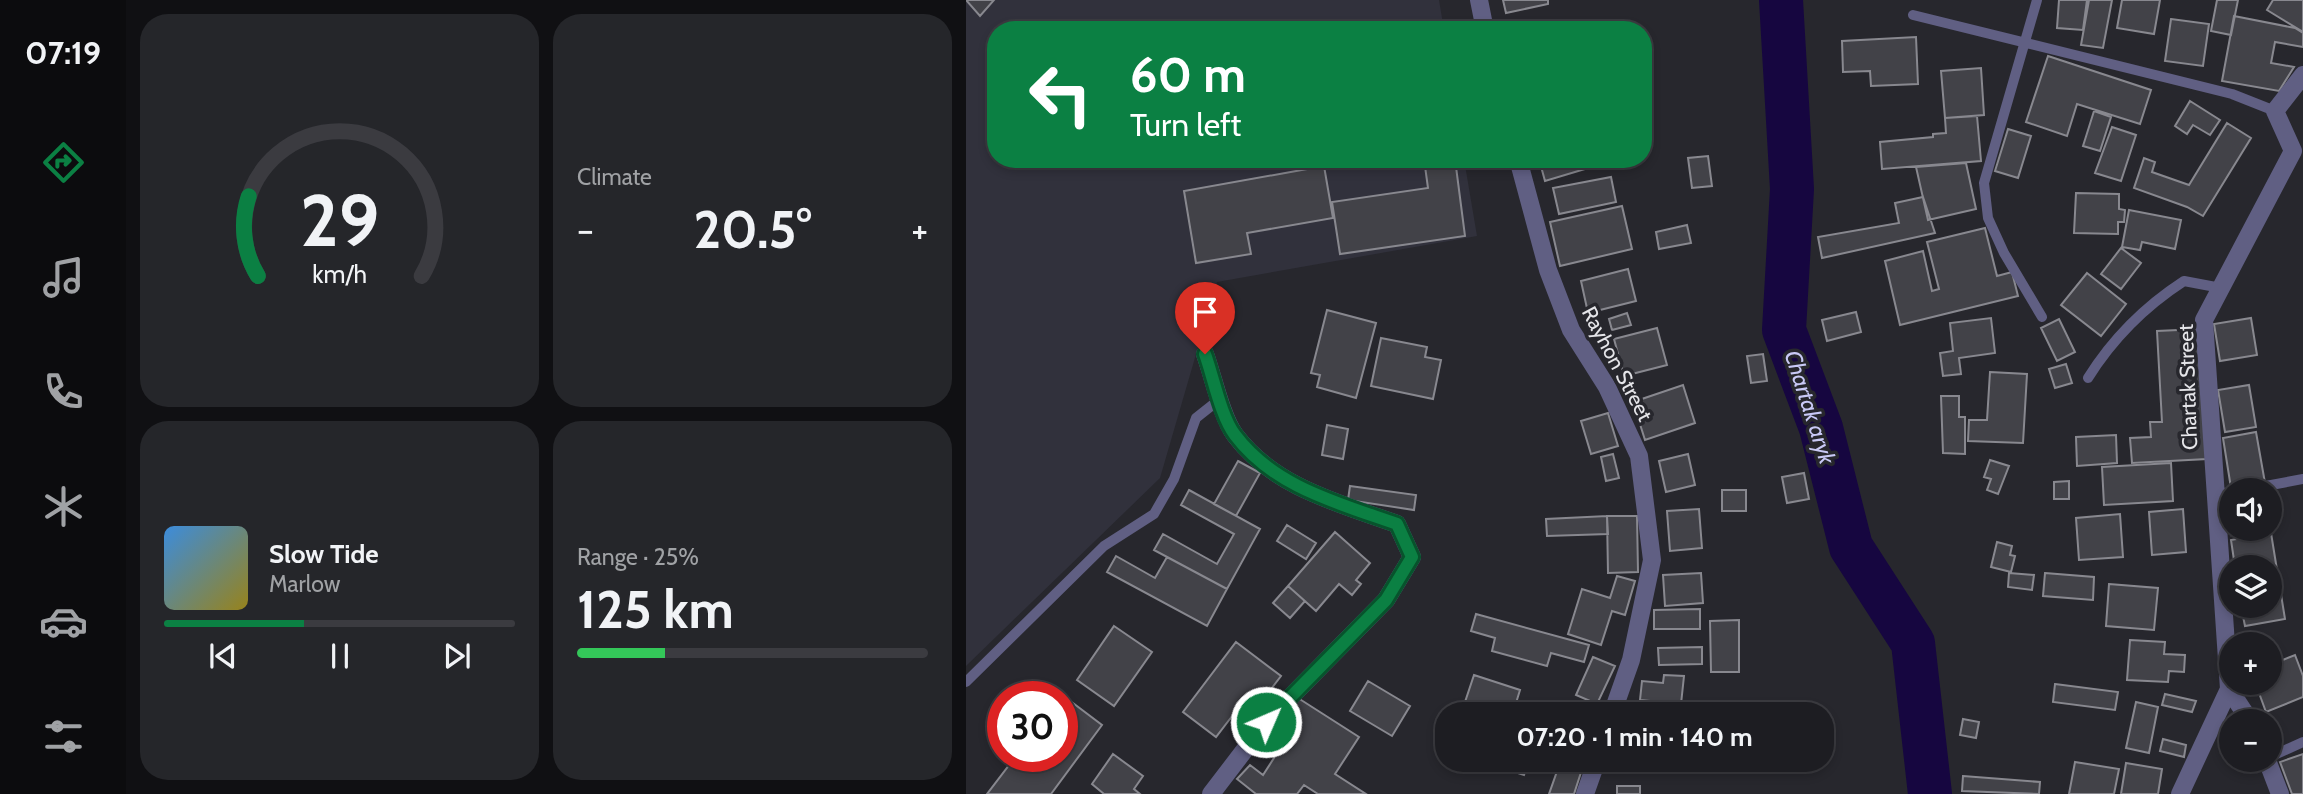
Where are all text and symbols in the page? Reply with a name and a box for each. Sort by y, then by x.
text: 07:19 [25,33,101,72]
text: 60 m [1130,45,1246,104]
icon: left [1015,49,1106,140]
text: Turn left [1130,105,1241,144]
icon: directions [39,138,88,187]
text: Climate [577,163,652,191]
text: 29 [300,177,379,265]
text: 20.5° [693,198,812,261]
text: − [577,206,594,253]
text: + [911,206,928,253]
icon: music [39,253,88,302]
text: km/h [312,259,367,289]
pin [1175,282,1235,354]
icon: arrive [1186,293,1224,331]
street label: Rayhon Street [1577,302,1658,425]
street label: Chartak Street [2173,323,2202,451]
water label: Chartak aryk [1778,347,1842,468]
icon: phone [39,367,88,416]
map controls [2219,478,2282,772]
button: sound [2219,478,2282,541]
icon: climate [39,482,88,531]
text: Slow Tide [269,538,379,570]
text: Range · 25% [577,543,699,571]
button: layers [2219,555,2282,618]
text: Marlow [269,570,340,598]
text: 125 km [577,578,734,641]
icon: car [39,597,88,646]
button: + [2219,632,2282,695]
icon: previous [204,637,242,675]
icon: pause [321,637,359,675]
icon: next [438,637,476,675]
speed limit sign: 30 [987,681,1078,772]
position arrow [1229,685,1303,759]
button: − [2219,709,2282,772]
icon: filters [39,712,88,761]
text: 07:20 · 1 min · 140 m [1516,721,1753,753]

